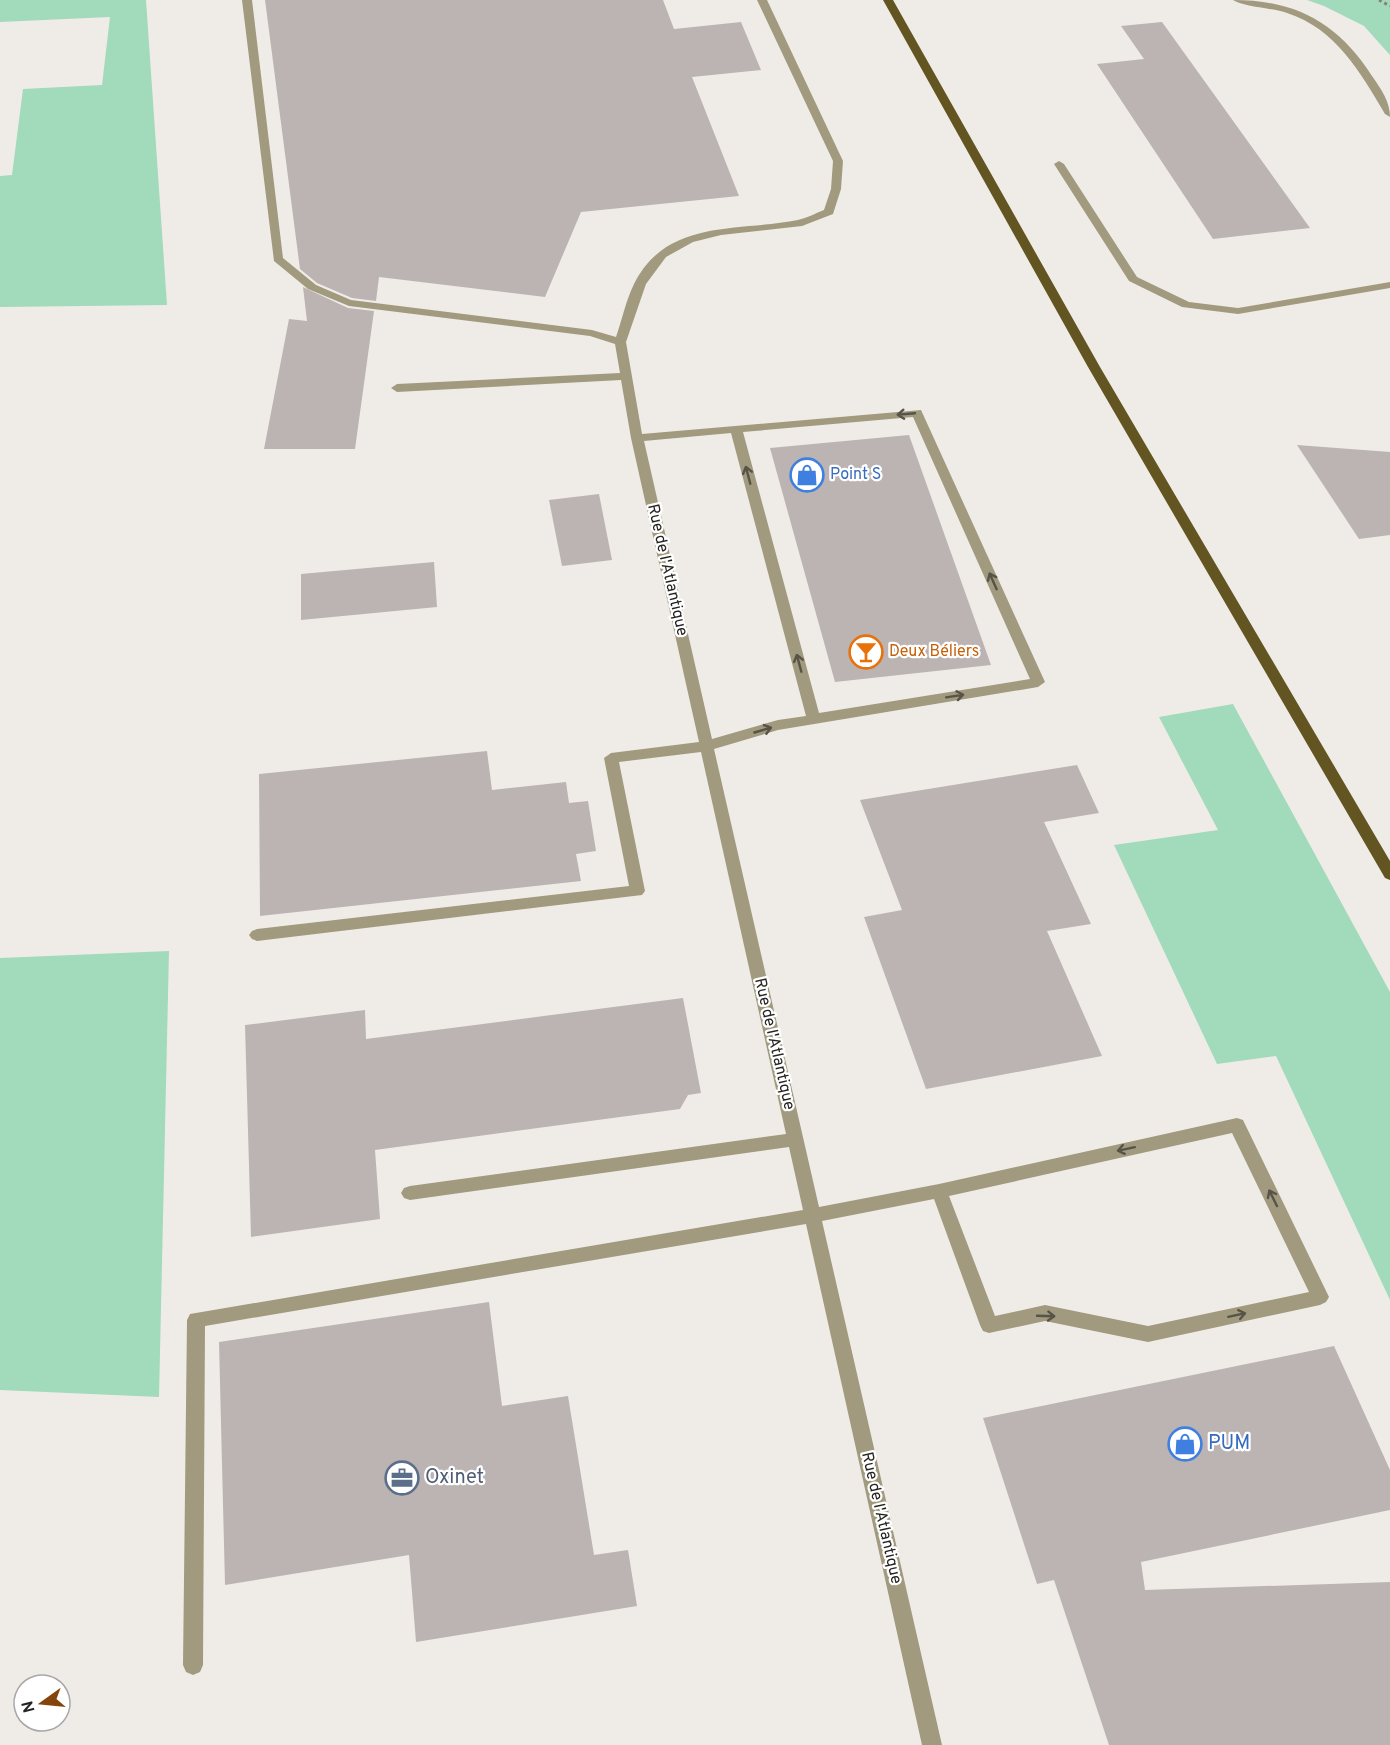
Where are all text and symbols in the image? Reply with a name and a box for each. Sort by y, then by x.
one-way arrow [897,409,917,420]
shop icon: Point S [789,457,825,493]
one-way arrow [742,465,754,484]
place label: Point S [830,465,881,485]
street label: Rue de l'Atlantique [642,502,692,638]
one-way arrow [986,573,998,591]
bar icon: Deux Béliers [848,634,884,670]
place label: Deux Béliers [889,642,979,662]
one-way arrow [792,654,804,673]
one-way arrow [945,690,964,701]
one-way arrow [753,724,772,735]
street label: Rue de l'Atlantique [749,976,799,1112]
one-way arrow [1117,1144,1136,1156]
one-way arrow [1266,1190,1278,1208]
one-way arrow [1227,1309,1246,1320]
one-way arrow [1036,1310,1056,1321]
shop icon: PUM [1167,1426,1203,1462]
place label: PUM [1208,1431,1250,1457]
street label: Rue de l'Atlantique [856,1450,906,1586]
office icon: Oxinet [384,1460,420,1496]
place label: Oxinet [425,1465,484,1491]
north arrow [12,1673,72,1733]
text: N [18,1698,41,1715]

